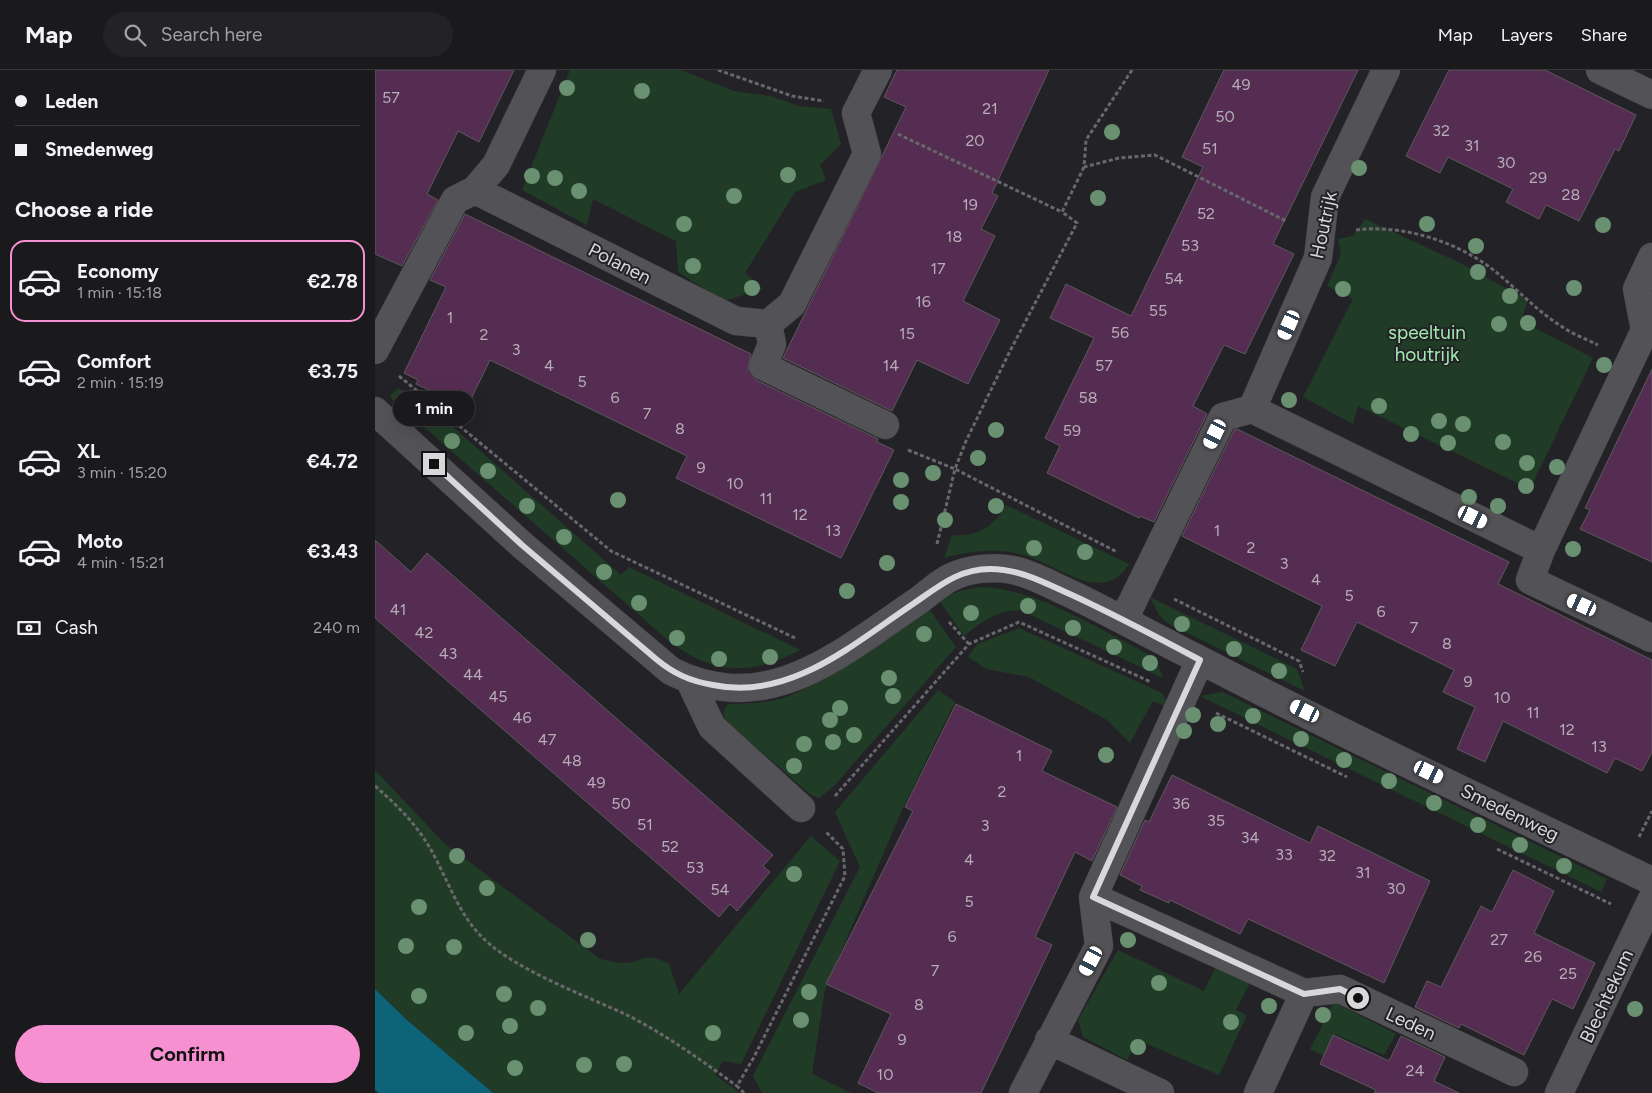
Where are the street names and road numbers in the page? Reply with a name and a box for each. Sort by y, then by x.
street label: Houtrijk [1305,189,1342,261]
street label: Polanen [585,238,655,289]
street label: Smedenweg [1457,779,1563,846]
street label: Blechtekum [1575,946,1638,1047]
street label: Leden [1382,1002,1439,1045]

